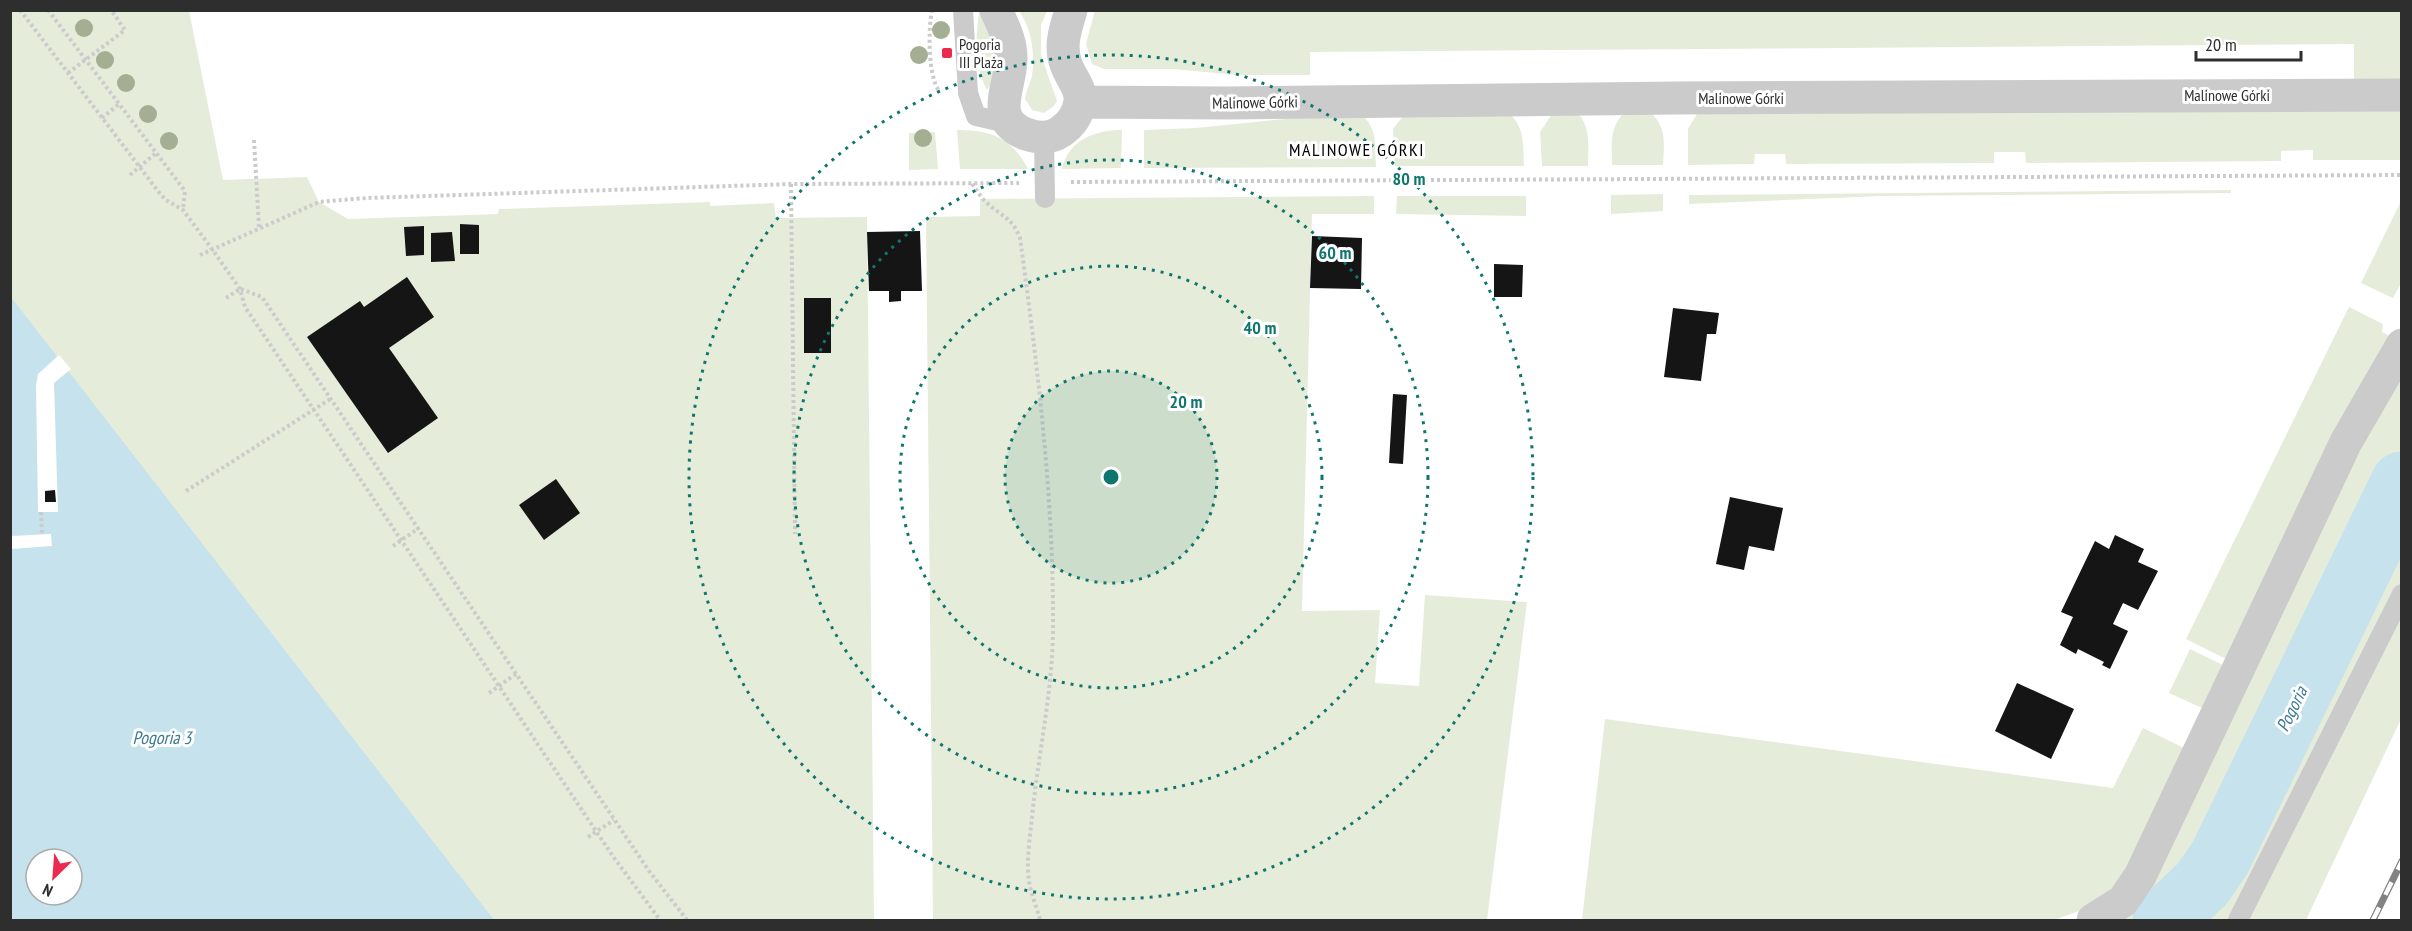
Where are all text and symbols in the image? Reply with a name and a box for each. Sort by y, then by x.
scale bar [2196,24,2301,62]
text: 20 m [2205,33,2237,56]
place label: Pogoria III Plaża [959,34,1003,72]
marker: Pogoria III Plaża [940,46,954,60]
street label: Malinowe Górki [2184,85,2270,105]
street label: Malinowe Górki [1698,88,1784,108]
street label: Malinowe Górki [1212,91,1298,113]
district label: MALINOWE GÓRKI [1289,138,1425,161]
text: 80 m [1393,167,1425,190]
text: 60 m [1319,241,1351,264]
text: 40 m [1244,316,1276,339]
text: 20 m [1170,390,1202,413]
centre of rings [1101,467,1121,487]
water label: Pogoria [2271,682,2313,735]
water label: Pogoria 3 [133,726,193,749]
north arrow [24,847,84,907]
text: N [40,880,56,901]

